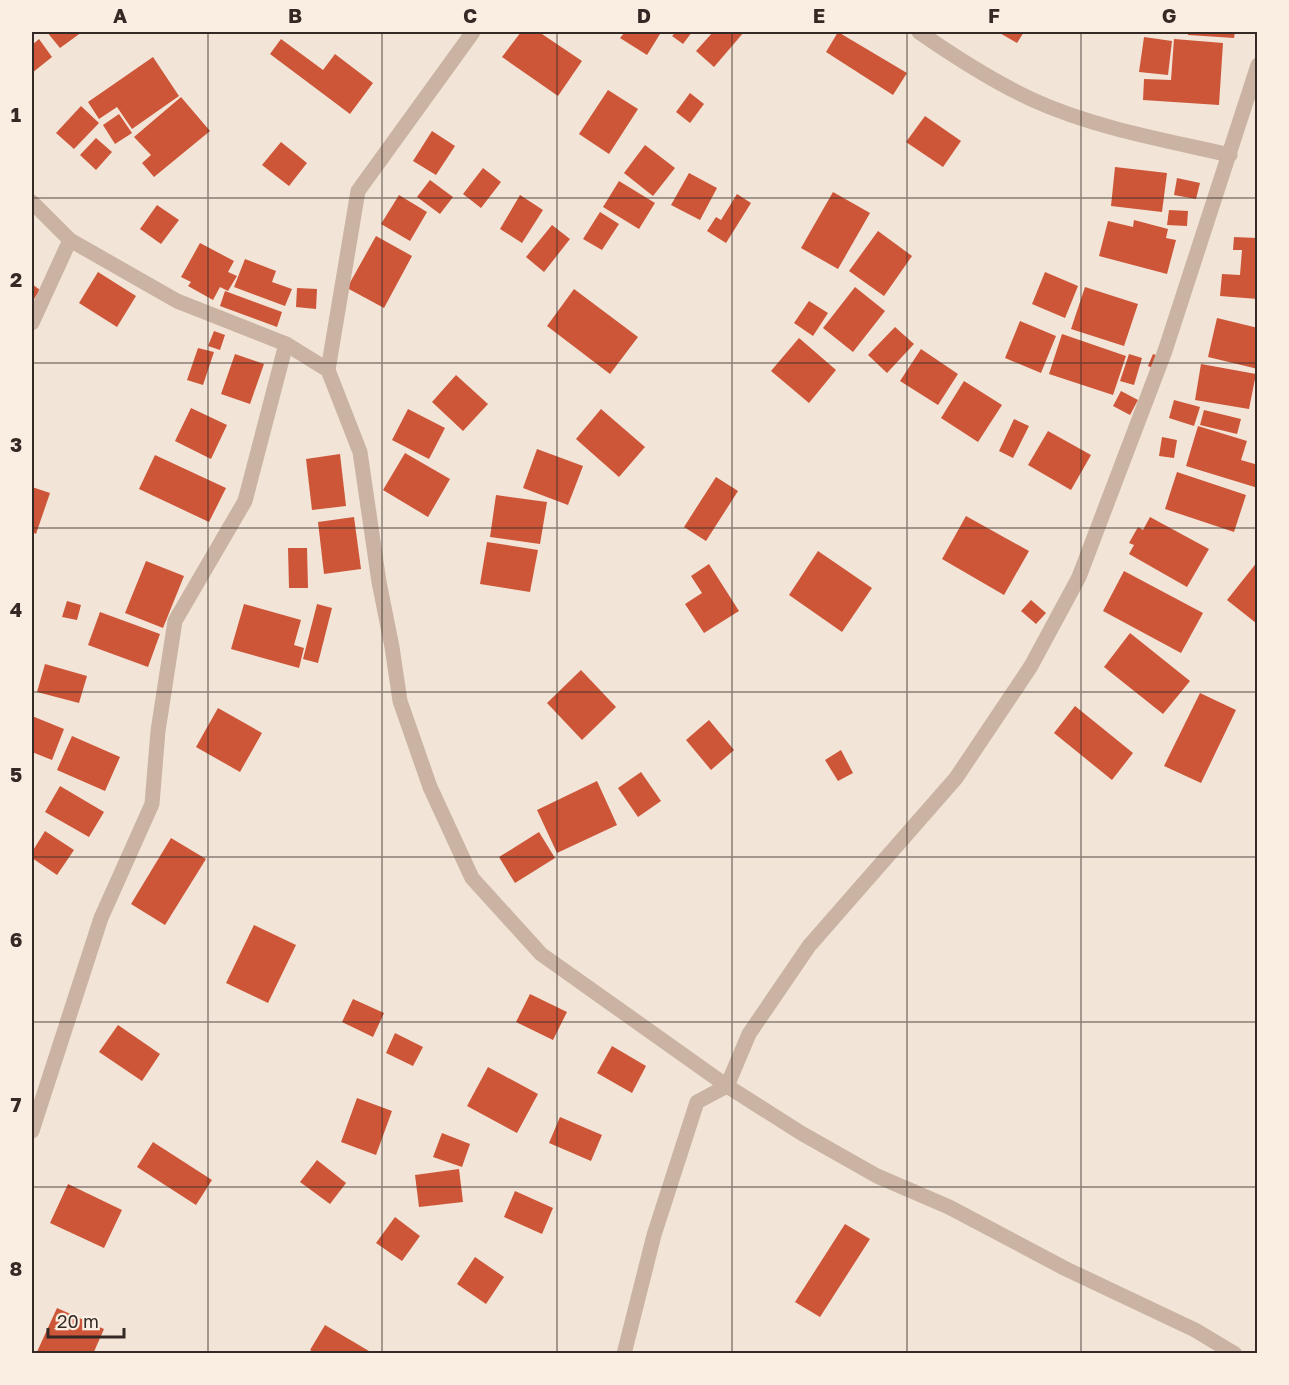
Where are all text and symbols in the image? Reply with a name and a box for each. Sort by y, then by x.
text: A [113,3,127,27]
text: B [288,3,302,27]
text: C [463,3,477,27]
text: D [637,3,651,27]
text: E [813,3,825,27]
text: F [988,3,1000,27]
text: G [1162,3,1176,27]
text: 1 [11,102,21,126]
text: 2 [10,267,22,291]
text: 3 [10,432,22,456]
text: 4 [10,597,22,621]
text: 5 [10,762,22,786]
text: 6 [10,927,22,951]
text: 7 [11,1092,22,1116]
text: 8 [10,1256,22,1280]
scale bar [48,1301,124,1339]
text: 20 m [57,1310,99,1332]

